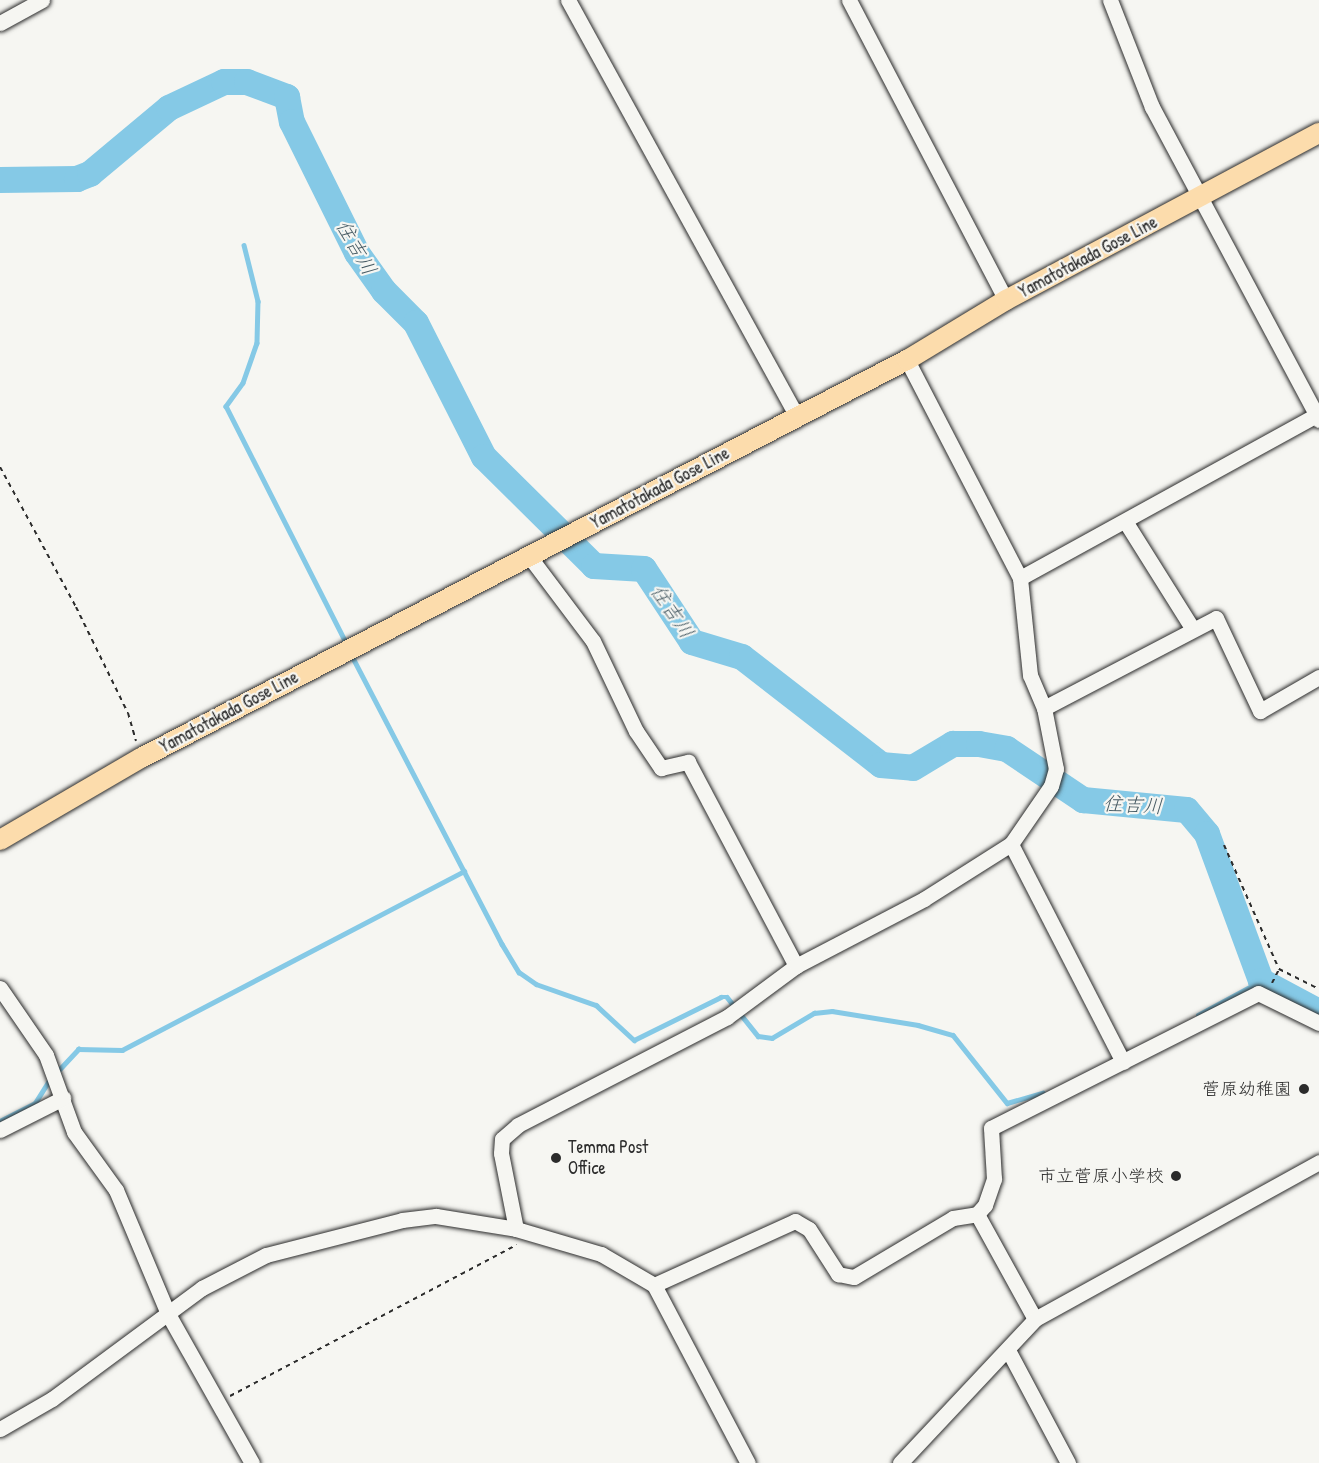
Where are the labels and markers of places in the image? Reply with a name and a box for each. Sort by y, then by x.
place label: 菅原幼稚園 [1202,1078,1292,1100]
marker: 菅原幼稚園 [1297,1082,1311,1096]
place label: Temma Post Office [568,1137,648,1180]
marker: Temma Post Office [549,1151,563,1165]
place label: 市立菅原小学校 [1038,1165,1164,1187]
marker: 市立菅原小学校 [1169,1169,1183,1183]

